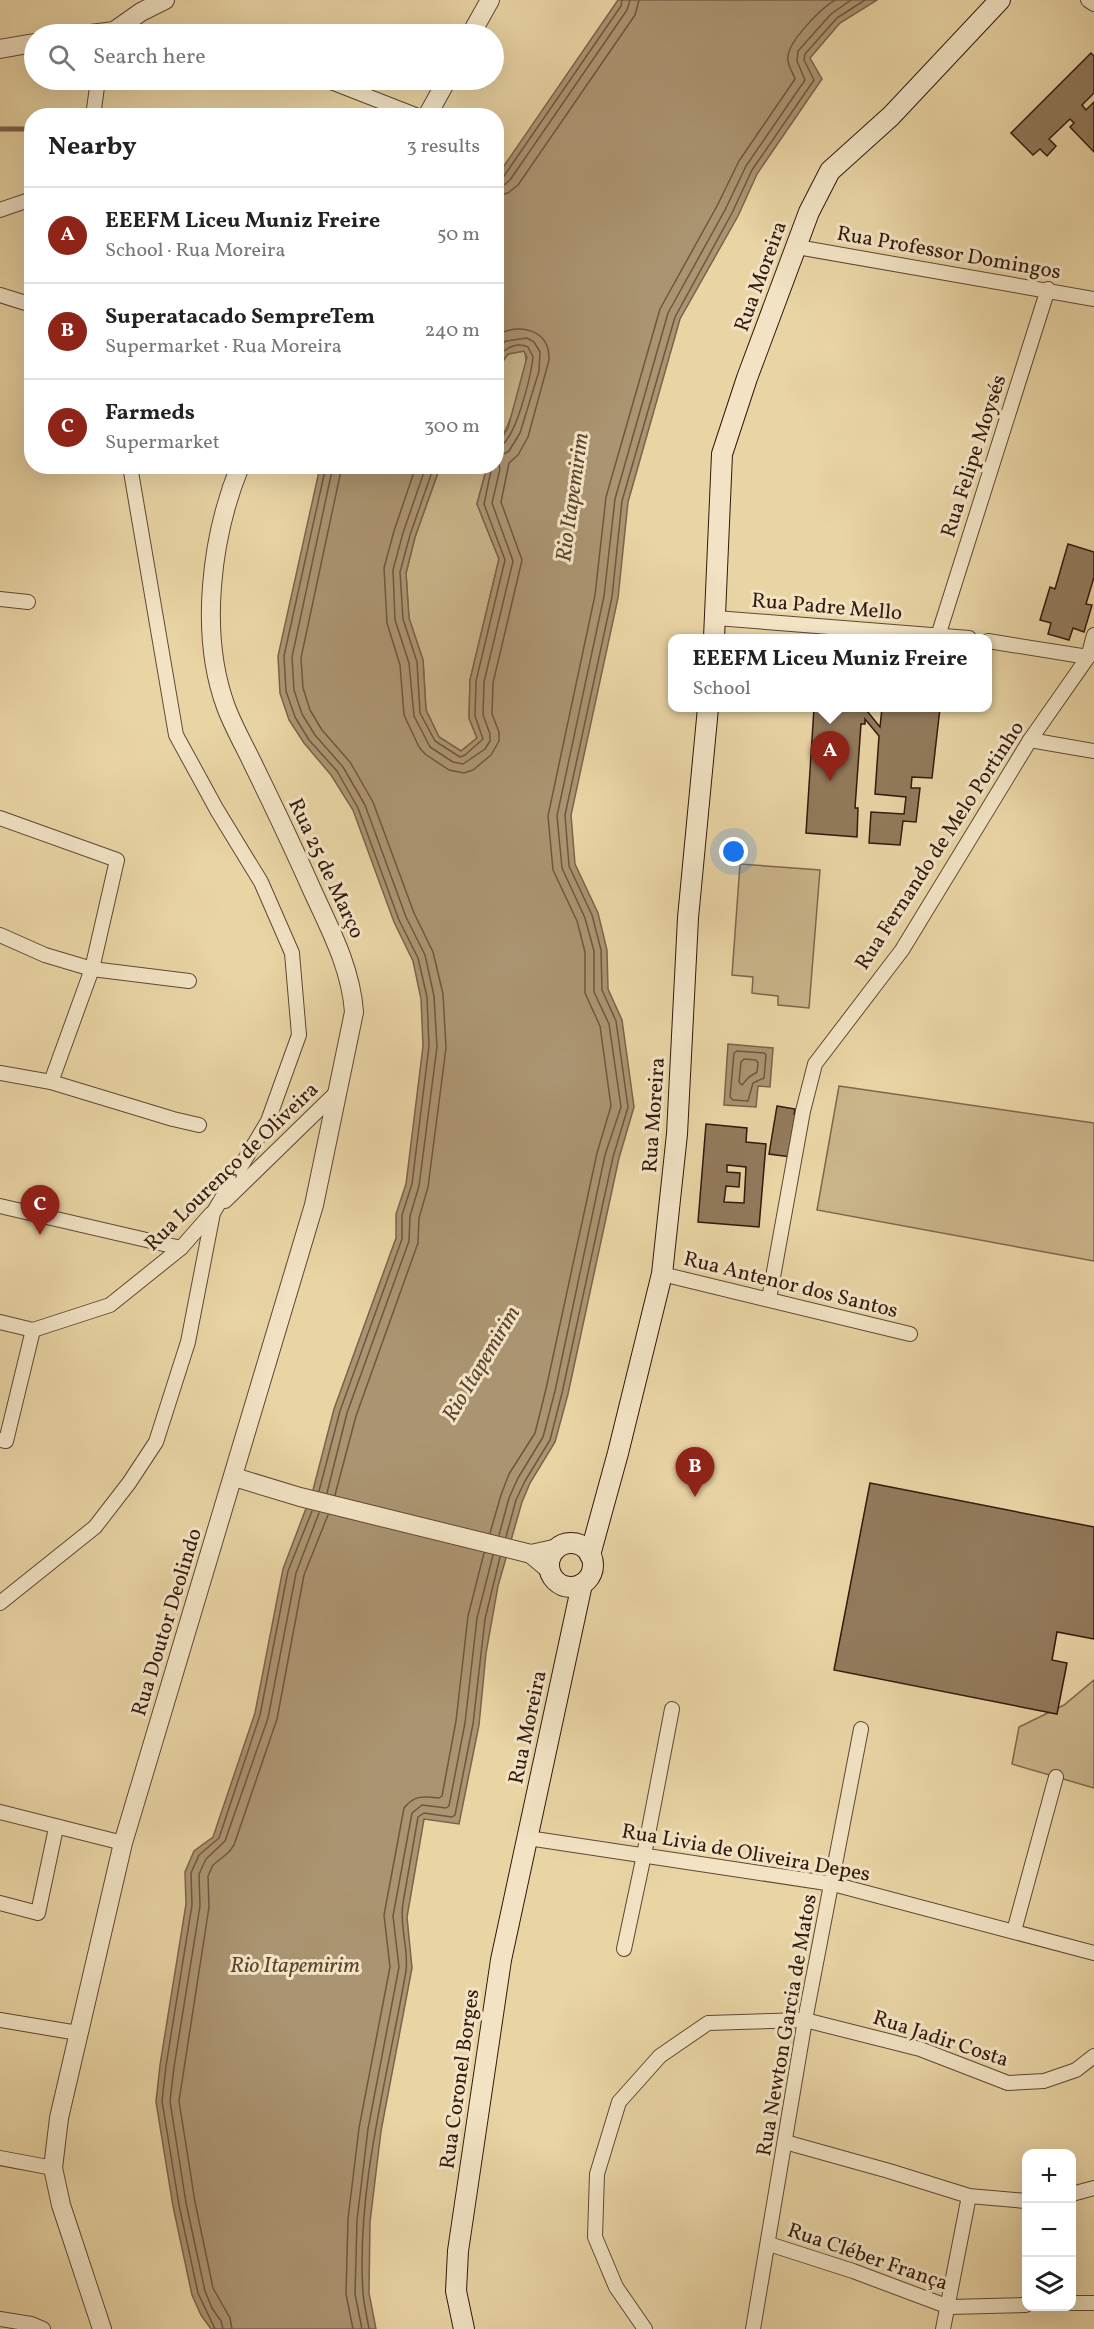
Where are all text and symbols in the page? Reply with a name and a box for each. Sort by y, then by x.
search box [24,24,504,90]
icon: search [45,41,78,74]
text: Search here [93,42,206,73]
text: Nearby [48,129,137,165]
text: 3 results [406,133,480,161]
text: EEEFM Liceu Muniz Freire [105,206,380,237]
street label: Rua Moreira [728,217,795,336]
street label: Rua Professor Domingos [834,219,1063,287]
text: A [60,221,75,249]
text: 50 m [437,221,480,249]
text: School · Rua Moreira [105,237,285,265]
text: Superatacado SempreTem [105,302,375,333]
text: B [61,317,74,345]
text: 240 m [425,317,480,345]
text: Supermarket · Rua Moreira [105,333,342,361]
street label: Rua Felipe Moysés [934,371,1014,542]
text: Farmeds [105,398,195,429]
text: C [61,413,74,441]
text: 300 m [424,413,480,441]
text: Supermarket [105,429,220,457]
water label: Rio Itapemirim [549,431,598,564]
street label: Rua Padre Mello [750,586,903,629]
popup [668,634,992,712]
text: EEEFM Liceu Muniz Freire [692,644,968,675]
text: School [692,675,751,703]
street label: Rua Fernando de Melo Portinho [849,716,1032,976]
pin: A [810,732,850,781]
street label: Rua 25 de Março [280,794,371,944]
your location [719,837,748,866]
street label: Rua Moreira [636,1056,673,1174]
street label: Rua Lourenço de Oliveira [139,1076,326,1258]
pin: C [20,1186,60,1235]
street label: Rua Antenor dos Santos [680,1245,901,1326]
water label: Rio Itapemirim [435,1301,529,1428]
pin: B [676,1448,714,1497]
street label: Rua Doutor Deolindo [125,1525,210,1720]
street label: Rua Moreira [502,1668,555,1787]
street label: Rua Livia de Oliveira Depes [619,1817,872,1890]
street label: Rua Newton Garcia de Matos [750,1892,825,2159]
water label: Rio Itapemirim [230,1951,360,1982]
street label: Rua Coronel Borges [434,1987,487,2171]
street label: Rua Jadir Costa [869,2004,1012,2075]
map controls [1022,2149,1076,2311]
button: + [1022,2149,1076,2203]
button: − [1022,2203,1076,2257]
street label: Rua Cléber França [783,2216,952,2298]
button: layers [1022,2257,1076,2311]

